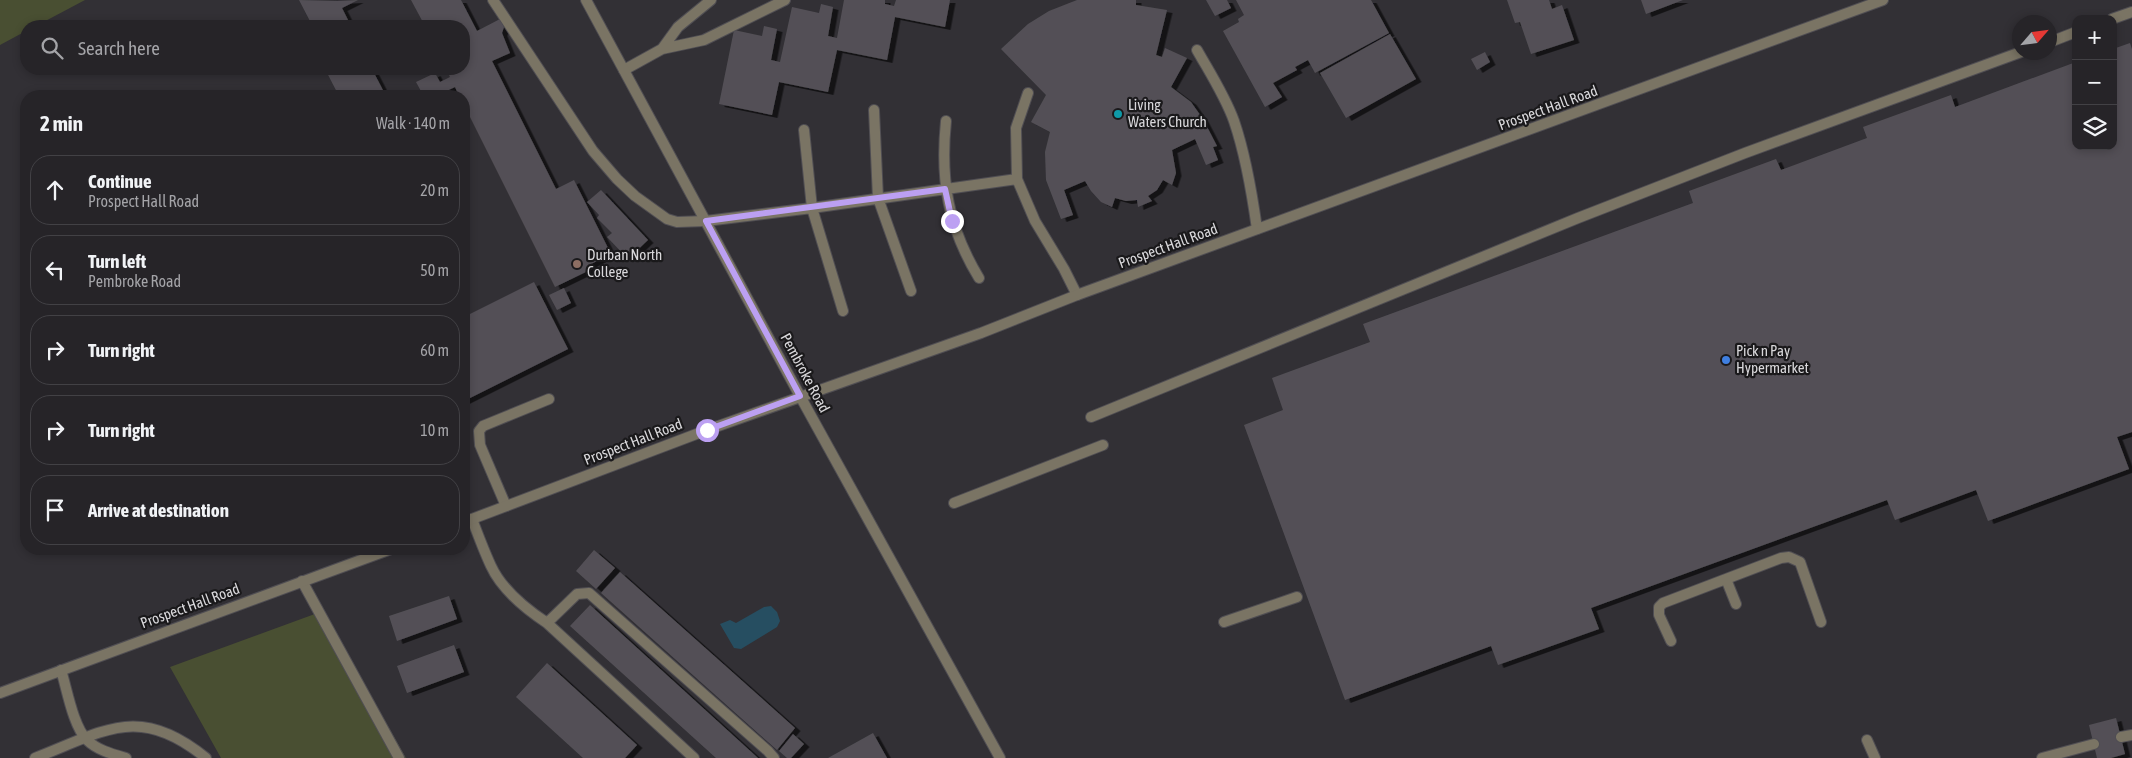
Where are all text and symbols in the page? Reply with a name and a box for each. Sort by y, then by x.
north arrow [2012,15,2057,60]
map controls [2072,15,2117,150]
button: + [2072,15,2117,60]
search box [20,20,470,75]
icon: search [38,34,66,62]
text: Search here [78,37,160,59]
button: − [2072,60,2117,105]
street label: Prospect Hall Road [1496,82,1600,133]
place label: Living Waters Church [1128,96,1207,130]
button: layers [2072,105,2117,150]
marker: Living Waters Church [1112,108,1124,120]
text: 2 min [40,111,83,135]
text: Walk · 140 m [376,114,450,132]
text: Continue [88,170,152,192]
icon: ahead [41,176,69,204]
text: 20 m [420,181,449,199]
text: Prospect Hall Road [88,192,199,210]
route end [941,210,964,233]
street label: Prospect Hall Road [1116,220,1220,271]
place label: Durban North College [587,246,662,280]
text: Turn left [88,250,146,272]
icon: left [41,256,69,284]
marker: Durban North College [571,258,583,270]
text: 50 m [420,261,449,279]
text: Pembroke Road [88,272,181,290]
street label: Pembroke Road [777,330,833,415]
icon: right [41,336,69,364]
text: Turn right [88,339,155,361]
text: 60 m [420,341,449,359]
place label: Pick n Pay Hypermarket [1736,342,1809,376]
marker: Pick n Pay Hypermarket [1720,354,1732,366]
street label: Prospect Hall Road [581,415,685,468]
icon: right [41,416,69,444]
text: Turn right [88,419,155,441]
route start [696,419,719,442]
text: 10 m [420,421,449,439]
icon: arrive [41,496,69,524]
text: Arrive at destination [88,499,229,521]
street label: Prospect Hall Road [138,580,242,631]

